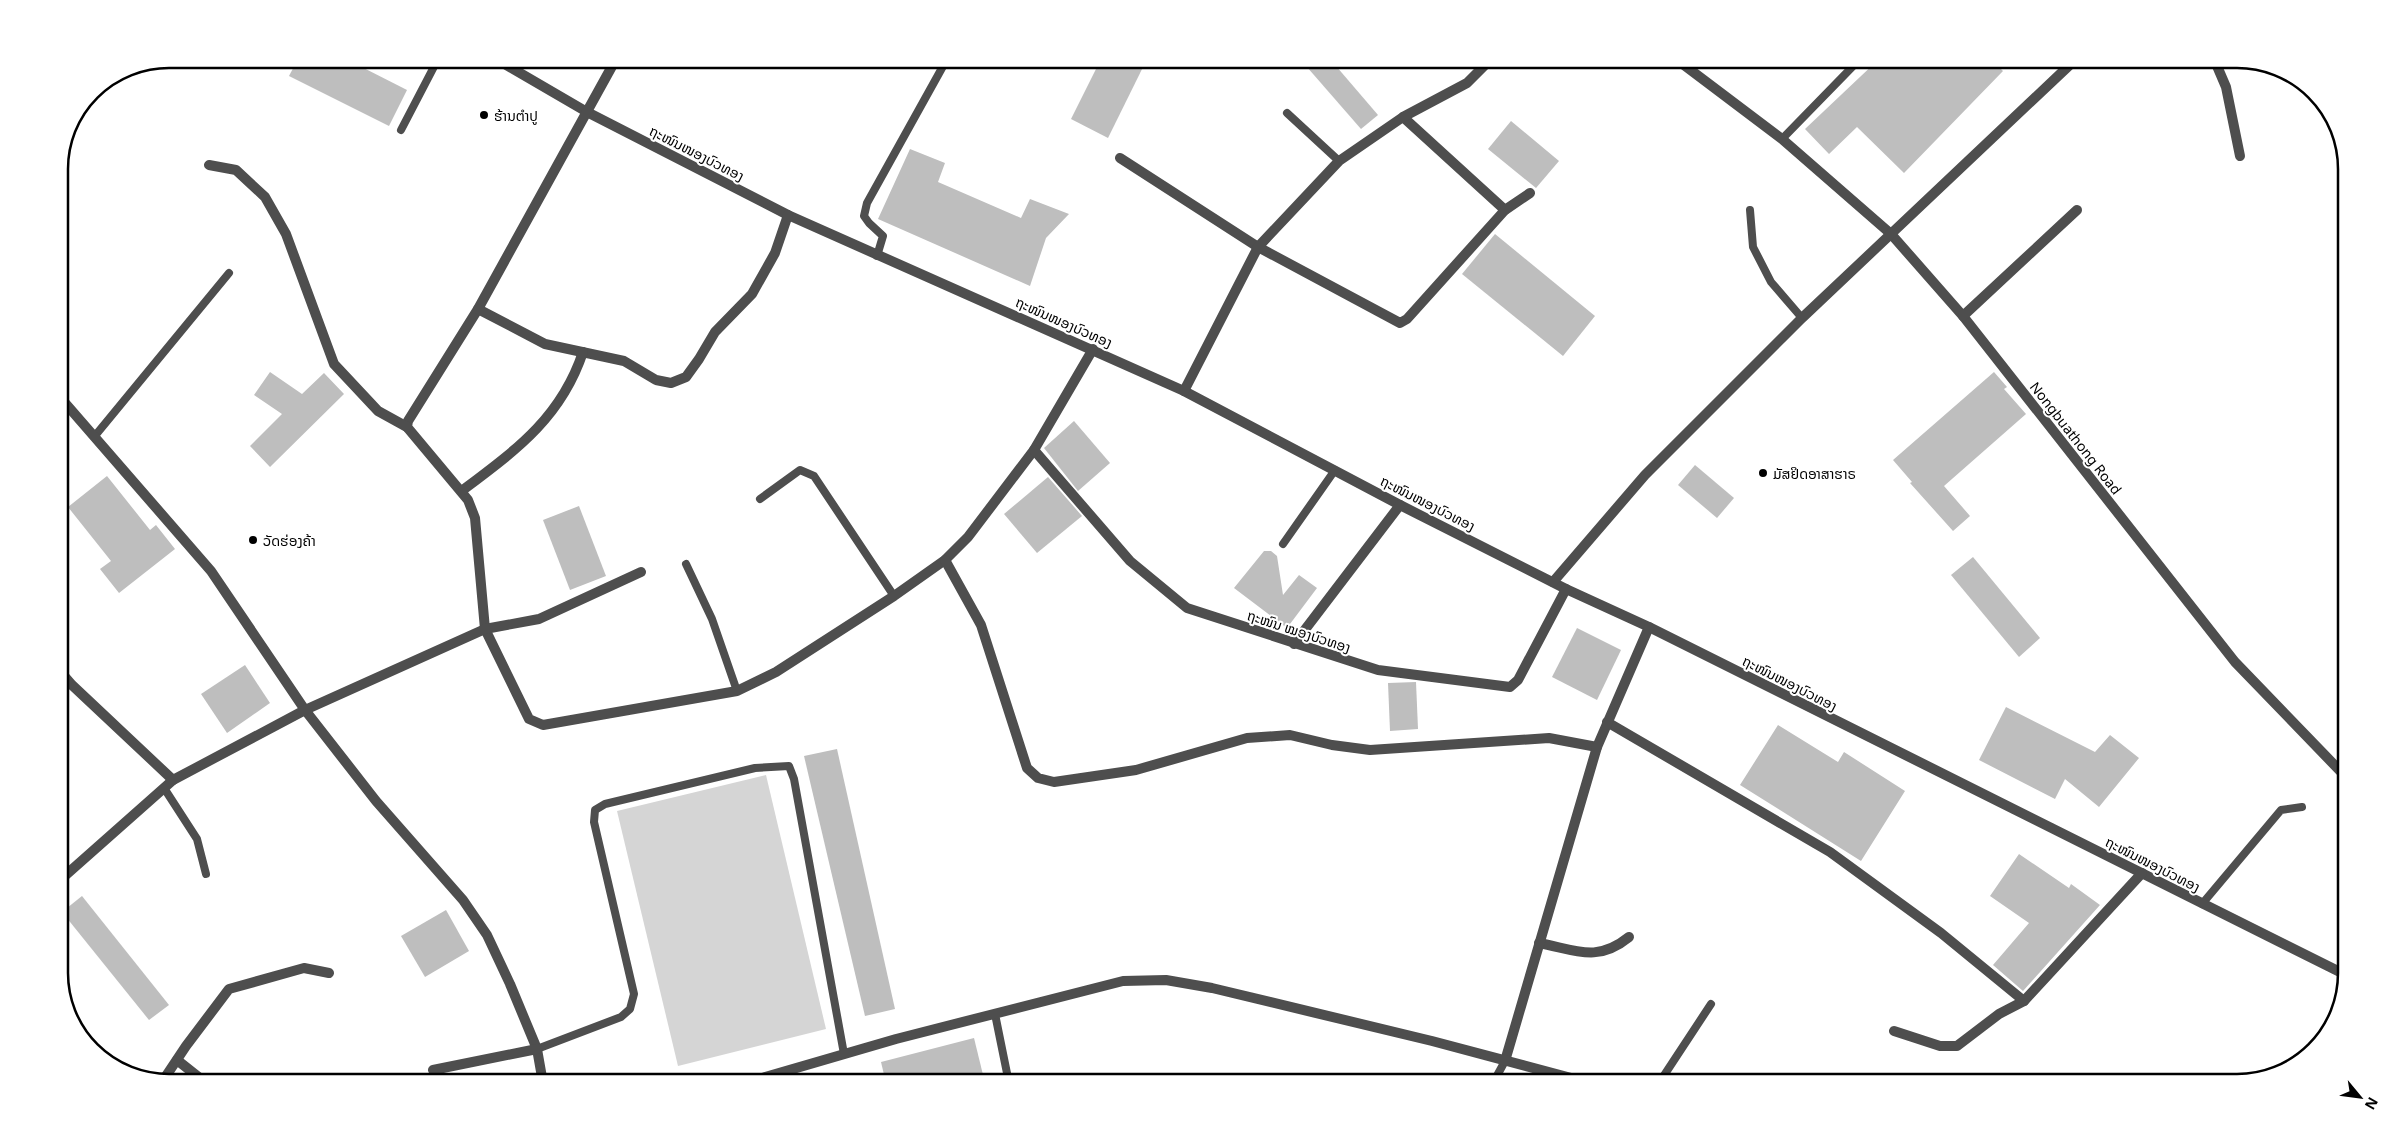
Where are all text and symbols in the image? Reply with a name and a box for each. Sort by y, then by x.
place label: ຮ້ານຕຳປູ [494,106,538,125]
marker: ຮ້ານຕຳປູ [478,109,490,121]
street label: ຖະໜົນໜອງບົວທອງ [646,121,748,185]
street label: ຖະໜົນໜອງບົວທອງ [1013,292,1115,352]
street label: Nongbuathong Road [2026,378,2126,498]
place label: ມັສຢິດອາສາຮາຣ [1773,464,1856,483]
marker: ມັສຢິດອາສາຮາຣ [1757,467,1769,479]
street label: ຖະໜົນໜອງບົວທອງ [1377,471,1479,535]
place label: ວັດຮ່ອງຄ້າ [263,531,316,550]
marker: ວັດຮ່ອງຄ້າ [247,534,259,546]
street label: ຖະໜົນ ໝອງບົວທອງ [1245,605,1353,657]
street label: ຖະໜົນໜອງບົວທອງ [1739,651,1841,715]
street label: ຖະໜົນໜອງບົວທອງ [2102,832,2204,896]
north arrow [2335,1072,2385,1122]
text: N [2361,1094,2383,1113]

